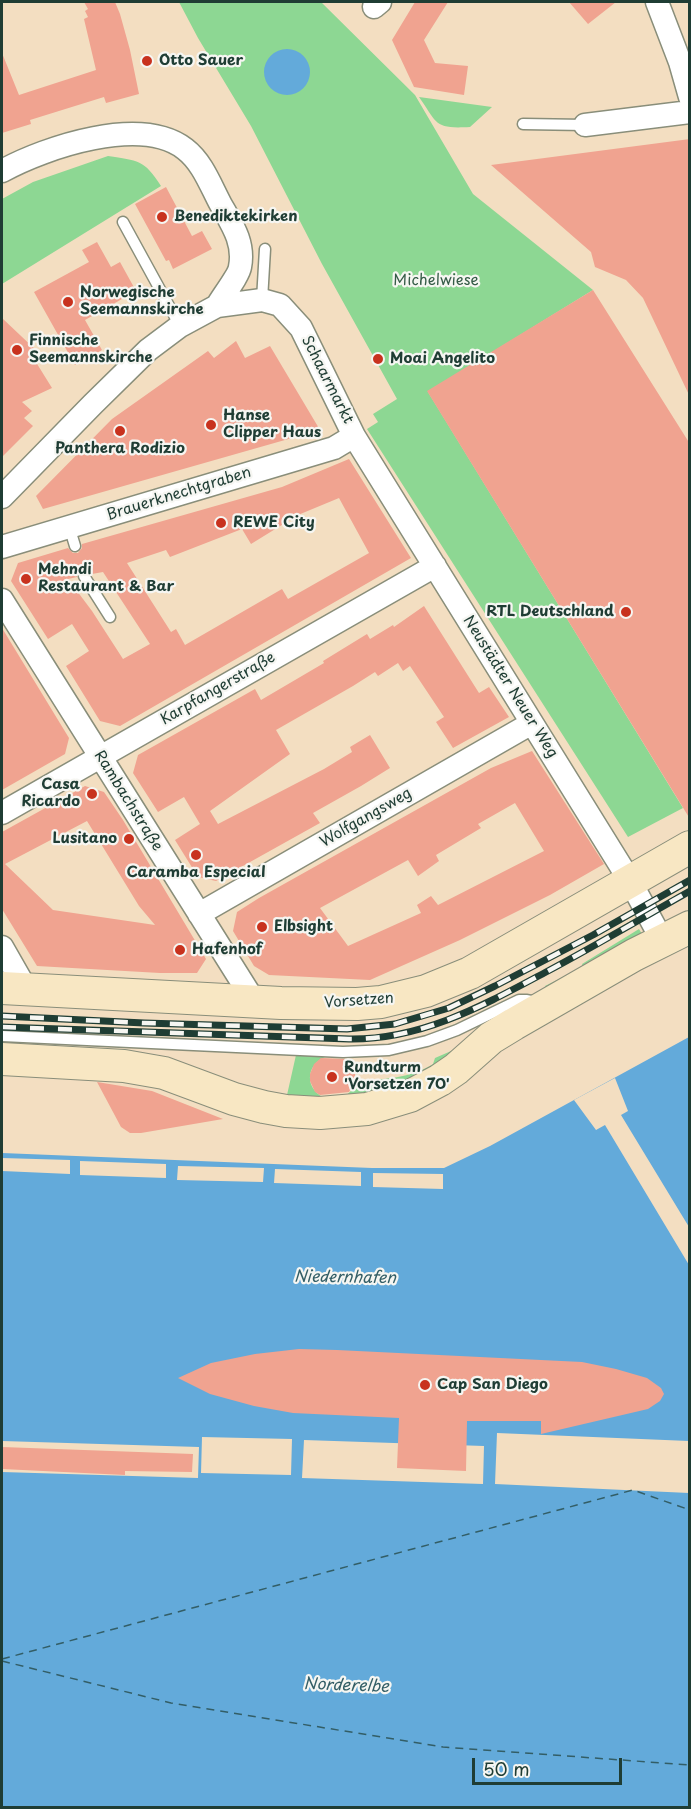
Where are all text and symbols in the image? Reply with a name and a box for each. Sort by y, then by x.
place label: Otto Sauer [159,52,243,70]
marker: Otto Sauer [140,54,154,68]
place label: Benediktekirken [174,208,297,226]
marker: Benediktekirken [155,210,169,224]
park label: Michelwiese [393,272,479,290]
place label: Norwegische Seemannskirche [80,284,204,319]
marker: Norwegische Seemannskirche [61,295,75,309]
place label: Finnische Seemannskirche [29,332,153,367]
street label: Schaarmarkt [297,333,357,427]
marker: Finnische Seemannskirche [10,343,24,357]
place label: Moai Angelito [390,350,495,368]
marker: Moai Angelito [371,352,385,366]
place label: Hanse Clipper Haus [223,407,321,442]
marker: Hanse Clipper Haus [204,418,218,432]
marker: Panthera Rodizio [113,424,127,438]
place label: Panthera Rodizio [55,440,185,458]
street label: Brauerknechtgraben [105,463,253,525]
place label: REWE City [233,514,315,532]
marker: REWE City [214,516,228,530]
place label: Mehndi Restaurant & Bar [38,561,174,596]
marker: Mehndi Restaurant & Bar [19,572,33,586]
place label: RTL Deutschland [486,603,614,621]
marker: RTL Deutschland [619,605,633,619]
street label: Neustädter Neuer Weg [459,613,561,761]
street label: Karpfangerstraße [157,649,279,729]
street label: Rambachstraße [90,747,166,855]
place label: Casa Ricardo [22,776,80,811]
street label: Wolfgangsweg [317,785,415,851]
marker: Casa Ricardo [85,787,99,801]
place label: Lusitano [53,830,117,848]
marker: Lusitano [122,832,136,846]
marker: Caramba Especial [189,848,203,862]
place label: Caramba Especial [126,864,266,882]
place label: Elbsight [274,918,333,936]
marker: Elbsight [255,920,269,934]
place label: Hafenhof [192,941,262,959]
marker: Hafenhof [173,943,187,957]
street label: Vorsetzen [324,990,394,1012]
place label: Rundturm 'Vorsetzen 70' [344,1059,450,1094]
marker: Rundturm 'Vorsetzen 70' [325,1070,339,1084]
water label: Niedernhafen [294,1268,396,1288]
place label: Cap San Diego [437,1376,548,1394]
marker: Cap San Diego [418,1378,432,1392]
water label: Norderelbe [303,1675,389,1697]
scale bar [475,1746,625,1784]
text: 50 m [483,1755,530,1782]

